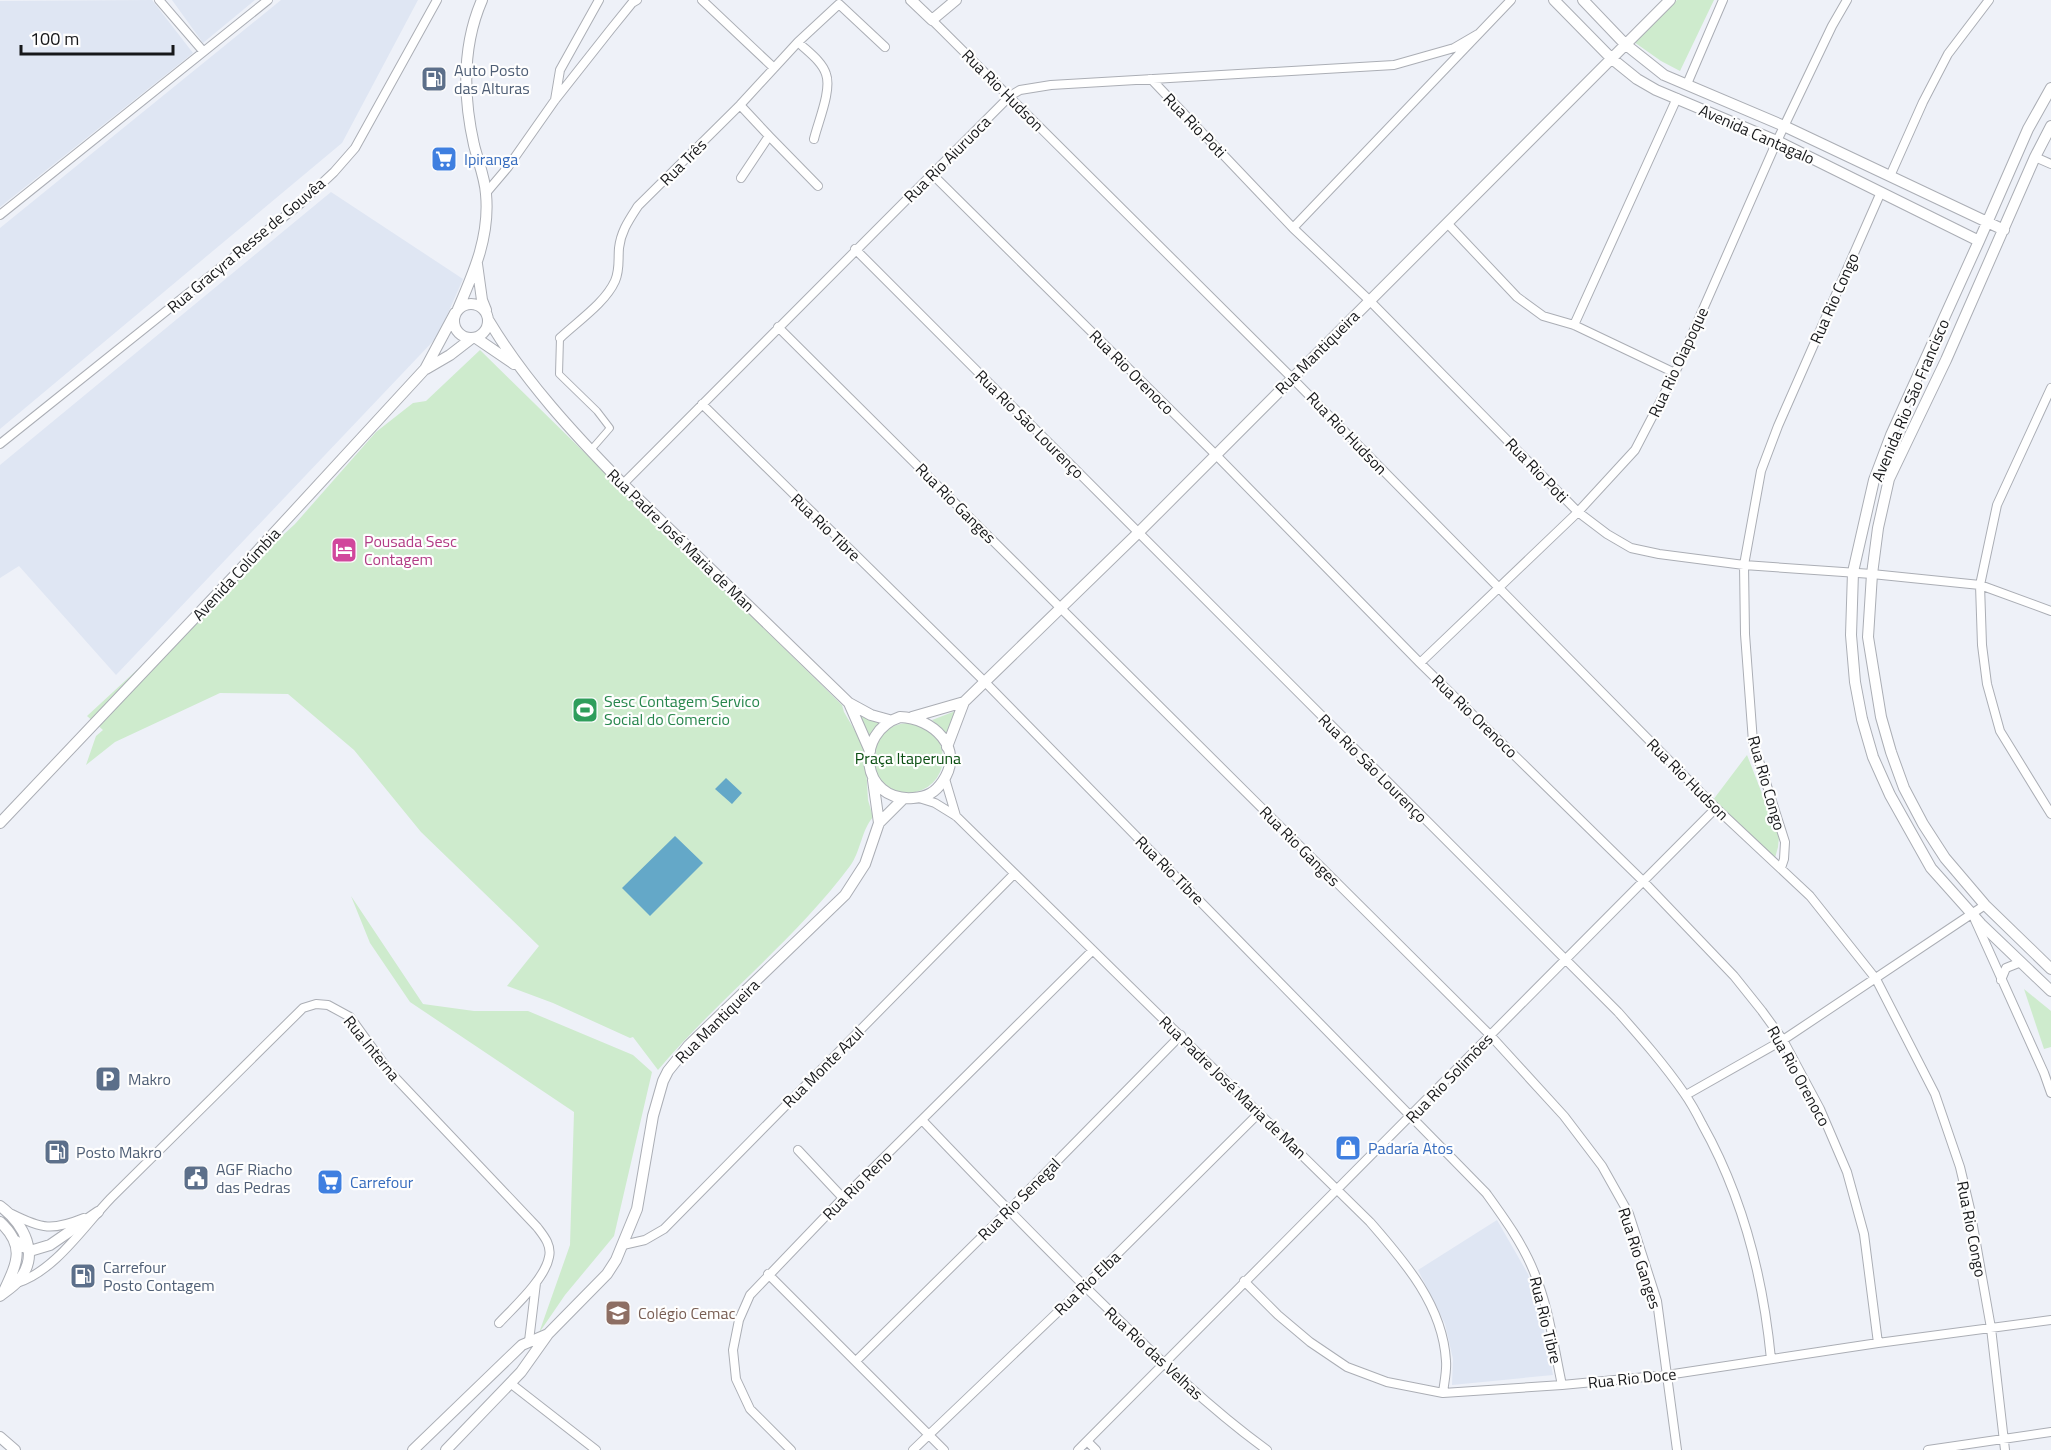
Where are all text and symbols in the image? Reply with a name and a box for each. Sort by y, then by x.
scale bar [21,18,172,56]
text: 100 m [30,25,79,52]
street label: Rua Rio Hudson [957,44,1049,136]
place label: Auto Posto das Alturas [454,58,530,100]
fuel station icon: Auto Posto das Alturas [419,64,449,94]
street label: Rua Rio Poti [1158,87,1232,163]
street label: Avenida Cantagalo [1695,98,1819,170]
street label: Rua Rio Aiuruoca [898,110,996,208]
street label: Rua Três [654,133,712,191]
supermarket icon: Ipiranga [429,144,459,174]
place label: Ipiranga [464,147,518,171]
street label: Rua Gracyra Resse de Gouvêa [162,172,330,318]
street label: Rua Rio Congo [1803,249,1865,347]
street label: Rua Rio Oiapoque [1642,303,1714,421]
street label: Rua Mantiqueira [1269,304,1365,400]
street label: Avenida Rio São Francisco [1865,315,1955,485]
street label: Rua Rio Orenoco [1084,324,1180,420]
street label: Rua Rio São Lourenço [970,364,1090,484]
street label: Rua Rio Hudson [1301,386,1393,480]
street label: Rua Rio Poti [1500,432,1574,508]
street label: Rua Rio Ganges [910,457,1002,549]
street label: Rua Padre José Maria de Man [602,463,760,617]
street label: Rua Rio Tibre [786,487,866,567]
street label: Avenida Colúmbia [186,522,286,626]
place label: Pousada Sesc Contagem [364,529,457,571]
hotel icon: Pousada Sesc Contagem [329,535,359,565]
street label: Rua Rio Orenoco [1427,669,1523,763]
place label: Sesc Contagem Servico Social do Comercio [604,689,760,731]
sports icon: Sesc Contagem Servico Social do Comercio [570,695,600,725]
street label: Rua Rio São Lourenço [1313,708,1433,828]
street label: Rua Rio Hudson [1642,733,1734,825]
street label: Rua Rio Congo [1742,733,1792,833]
park label: Praça Itaperuna [855,746,961,770]
street label: Rua Rio Ganges [1254,800,1346,892]
street label: Rua Rio Tibre [1130,830,1210,910]
street label: Rua Mantiqueira [669,973,765,1069]
street label: Rua Interna [338,1010,406,1086]
street label: Rua Padre José Maria de Man [1154,1010,1312,1164]
street label: Rua Monte Azul [777,1021,869,1113]
street label: Rua Rio Orenoco [1761,1021,1837,1131]
street label: Rua Rio Solimões [1400,1028,1498,1128]
parking icon: Makro [93,1064,123,1094]
place label: Makro [128,1067,171,1091]
shop icon: Padaría Atos [1333,1133,1363,1163]
place label: Padaría Atos [1368,1136,1453,1160]
fuel station icon: Posto Makro [42,1137,72,1167]
place label: Posto Makro [76,1140,162,1164]
street label: Rua Rio Reno [817,1145,897,1225]
street label: Rua Rio Senegal [972,1152,1066,1246]
place label: AGF Riacho das Pedras [216,1157,293,1199]
public building icon: AGF Riacho das Pedras [181,1163,211,1193]
supermarket icon: Carrefour [315,1167,345,1197]
place label: Carrefour [350,1170,414,1194]
street label: Rua Rio Congo [1951,1179,1993,1279]
street label: Rua Rio Ganges [1612,1204,1668,1312]
street label: Rua Rio Elba [1048,1245,1126,1321]
place label: Carrefour Posto Contagem [103,1255,215,1297]
fuel station icon: Carrefour Posto Contagem [68,1261,98,1291]
street label: Rua Rio Tibre [1524,1274,1568,1366]
school or university icon: Colégio Cemac [603,1298,633,1328]
place label: Colégio Cemac [638,1301,735,1325]
street label: Rua Rio das Velhas [1099,1301,1209,1405]
street label: Rua Rio Doce [1587,1361,1677,1395]

